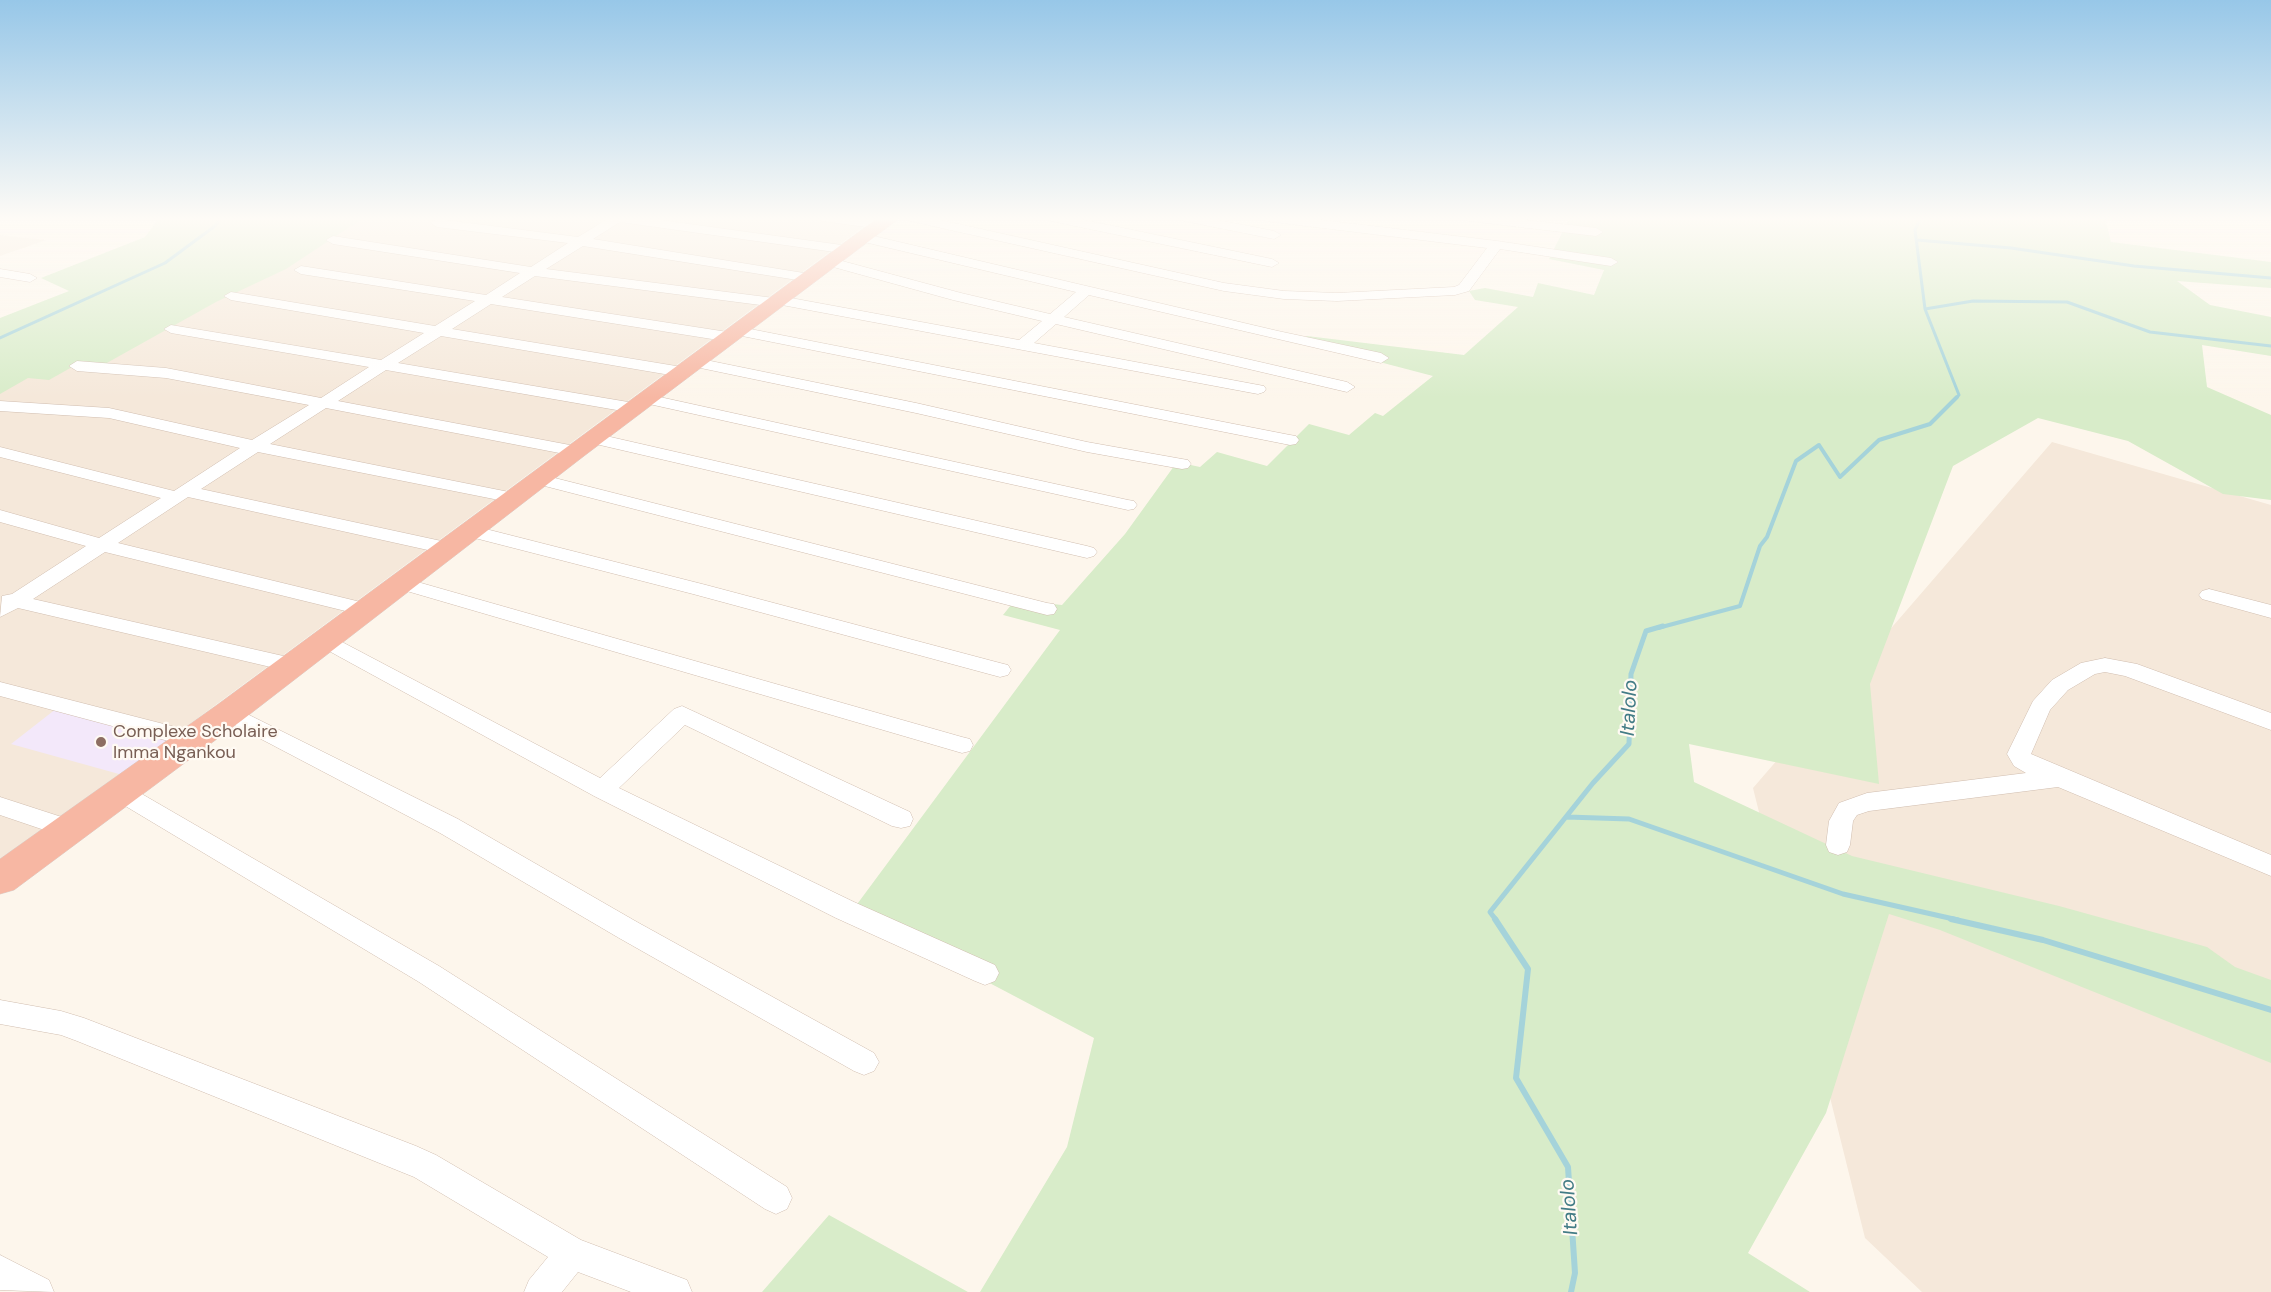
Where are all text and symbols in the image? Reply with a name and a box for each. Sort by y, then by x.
water label: Italolo [1617,679,1643,737]
place label: Complexe Scholaire Imma Ngankou [113,721,278,764]
marker: Complexe Scholaire Imma Ngankou [94,735,108,749]
water label: Italolo [1556,1178,1584,1236]

